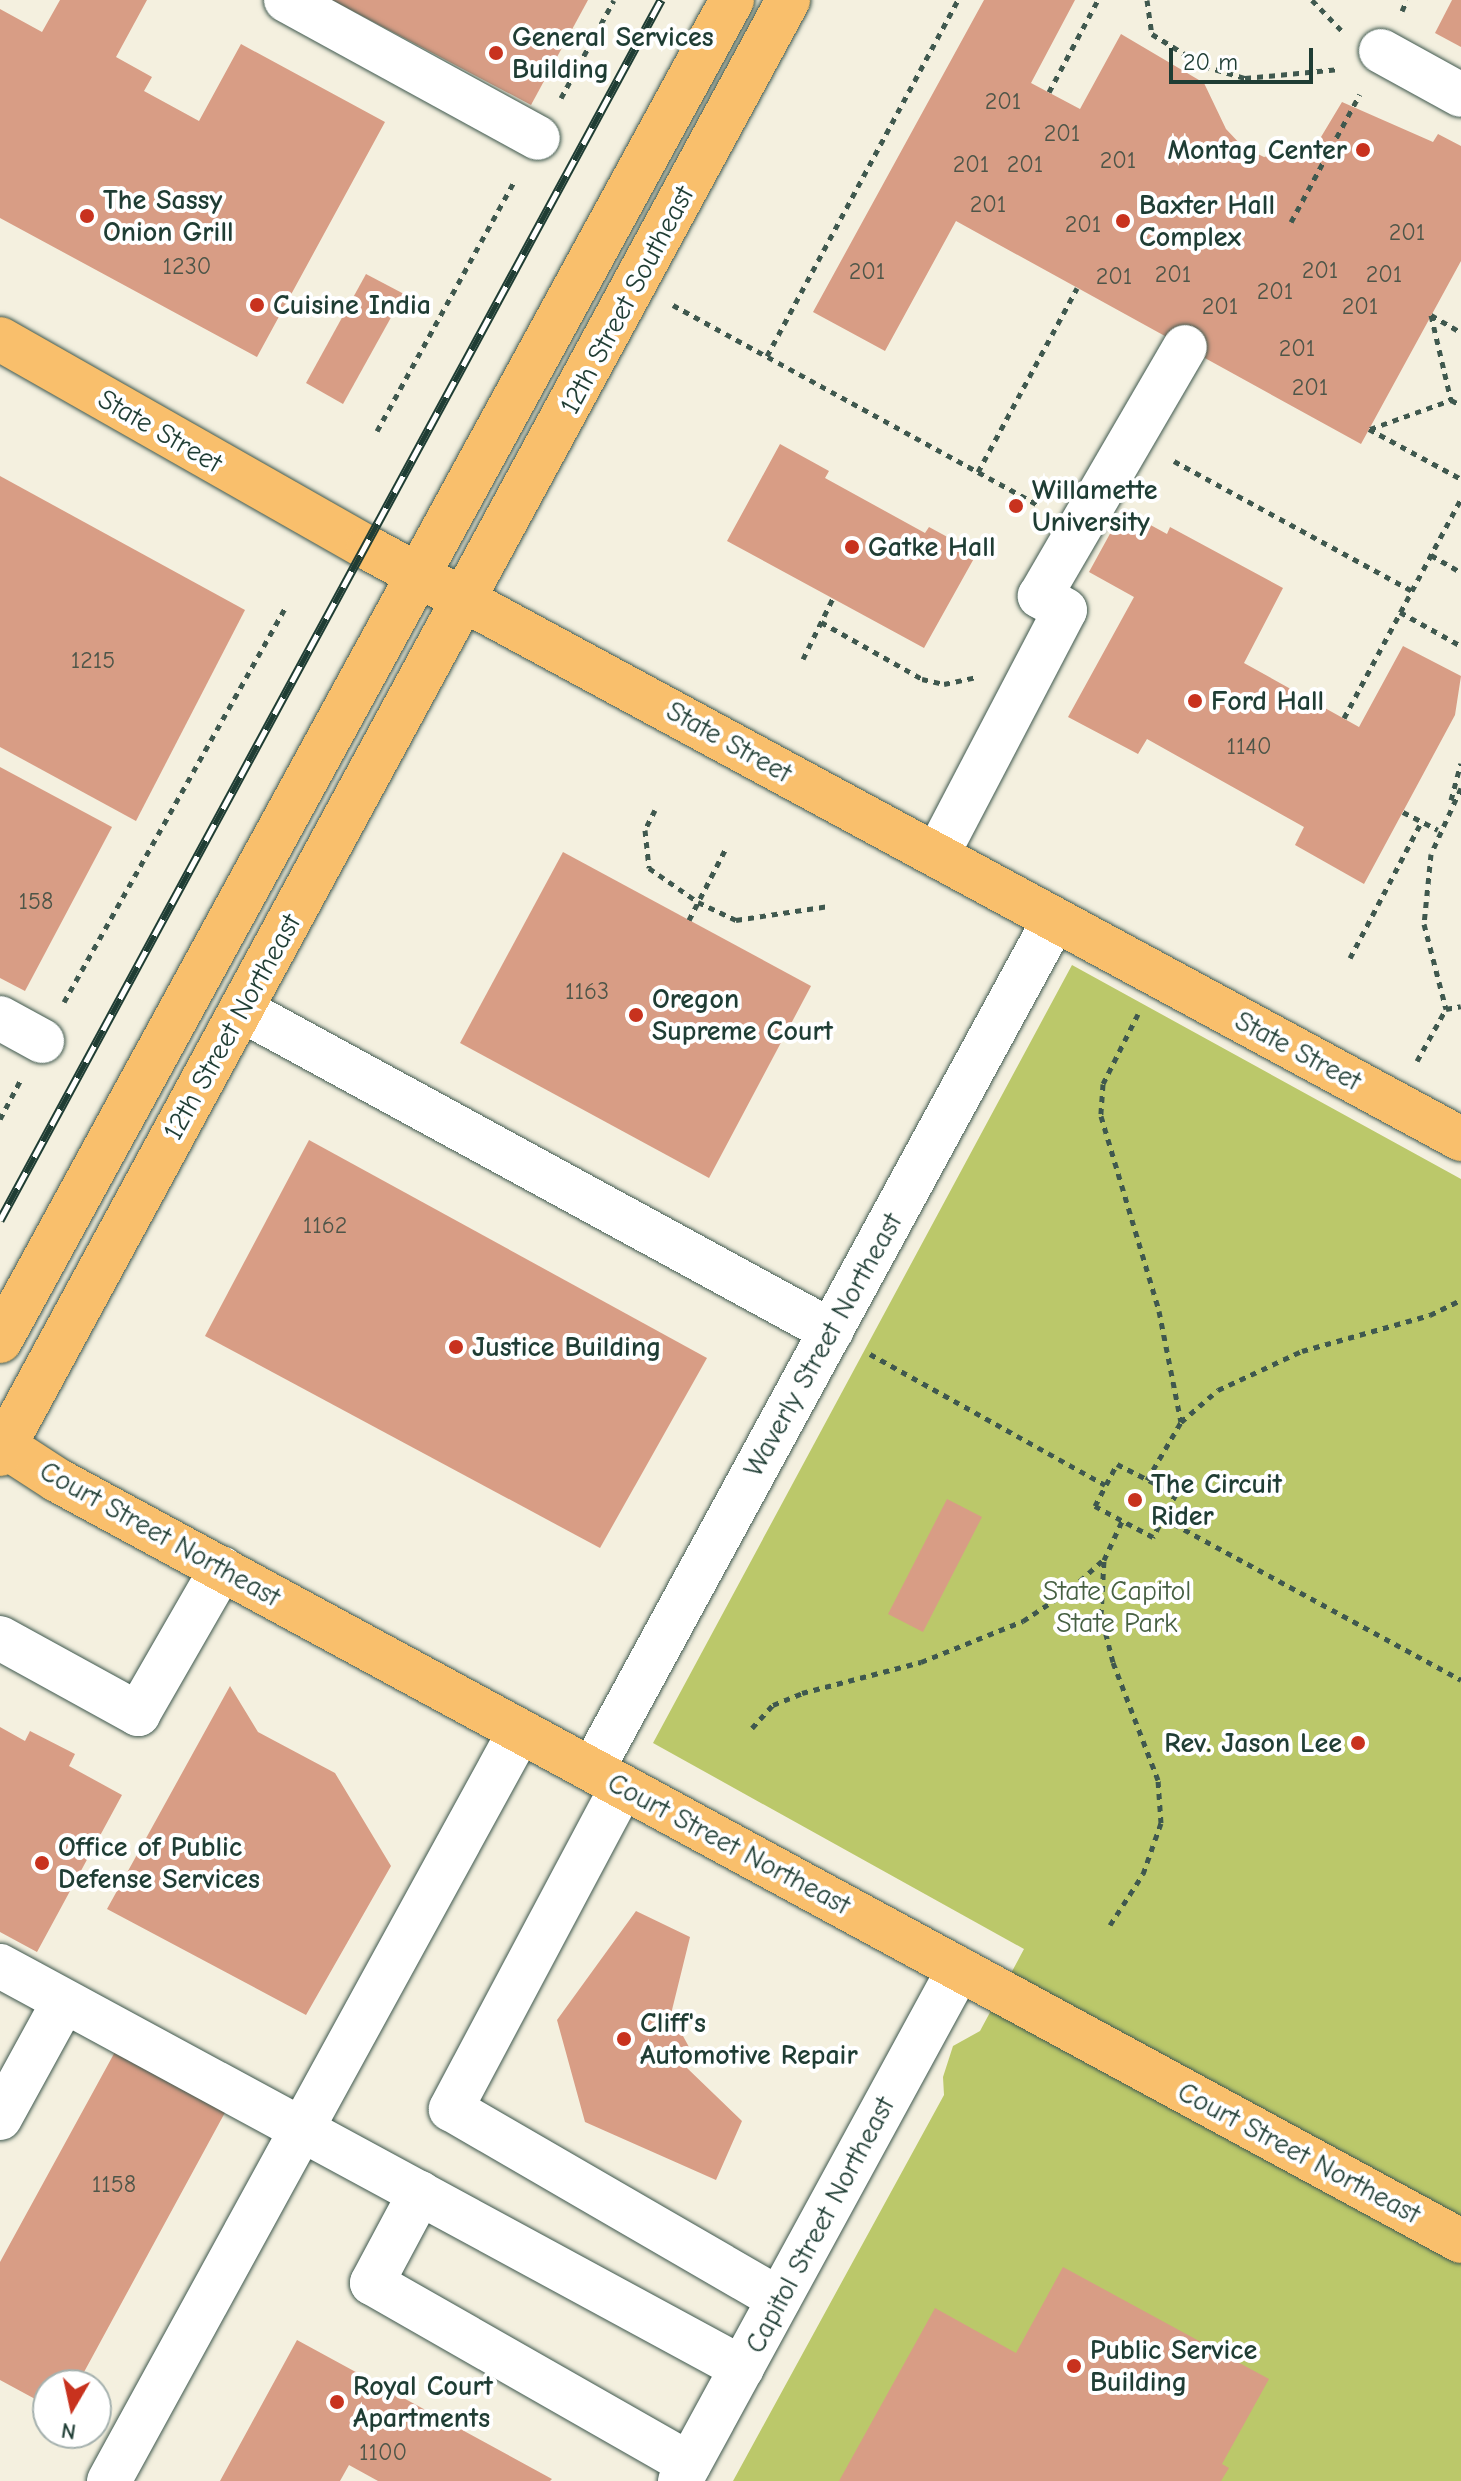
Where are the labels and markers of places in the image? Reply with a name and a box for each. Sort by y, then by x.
place label: General Services Building [512,20,714,86]
marker: General Services Building [487,44,505,62]
place label: Montag Center [1167,133,1347,167]
marker: Montag Center [1354,141,1372,159]
place label: The Sassy Onion Grill [103,183,234,249]
place label: Baxter Hall Complex [1139,188,1275,254]
marker: The Sassy Onion Grill [78,207,96,225]
marker: Baxter Hall Complex [1114,212,1132,230]
place label: Cuisine India [273,288,431,322]
marker: Cuisine India [248,296,266,314]
place label: Willamette University [1032,473,1157,539]
marker: Willamette University [1007,497,1025,515]
place label: Gatke Hall [868,530,996,564]
marker: Gatke Hall [843,538,861,556]
place label: Ford Hall [1211,684,1324,718]
marker: Ford Hall [1186,692,1204,710]
place label: Oregon Supreme Court [652,982,833,1048]
marker: Oregon Supreme Court [627,1006,645,1024]
place label: Justice Building [472,1330,661,1364]
marker: Justice Building [447,1338,465,1356]
place label: The Circuit Rider [1151,1467,1282,1533]
marker: The Circuit Rider [1126,1491,1144,1509]
place label: Rev. Jason Lee [1164,1726,1342,1760]
marker: Rev. Jason Lee [1349,1734,1367,1752]
place label: Office of Public Defense Services [58,1830,260,1896]
marker: Office of Public Defense Services [33,1854,51,1872]
place label: Cliff's Automotive Repair [640,2006,858,2072]
marker: Cliff's Automotive Repair [615,2030,633,2048]
place label: Public Service Building [1090,2333,1257,2399]
marker: Public Service Building [1065,2357,1083,2375]
place label: Royal Court Apartments [353,2369,493,2435]
marker: Royal Court Apartments [328,2393,346,2411]

